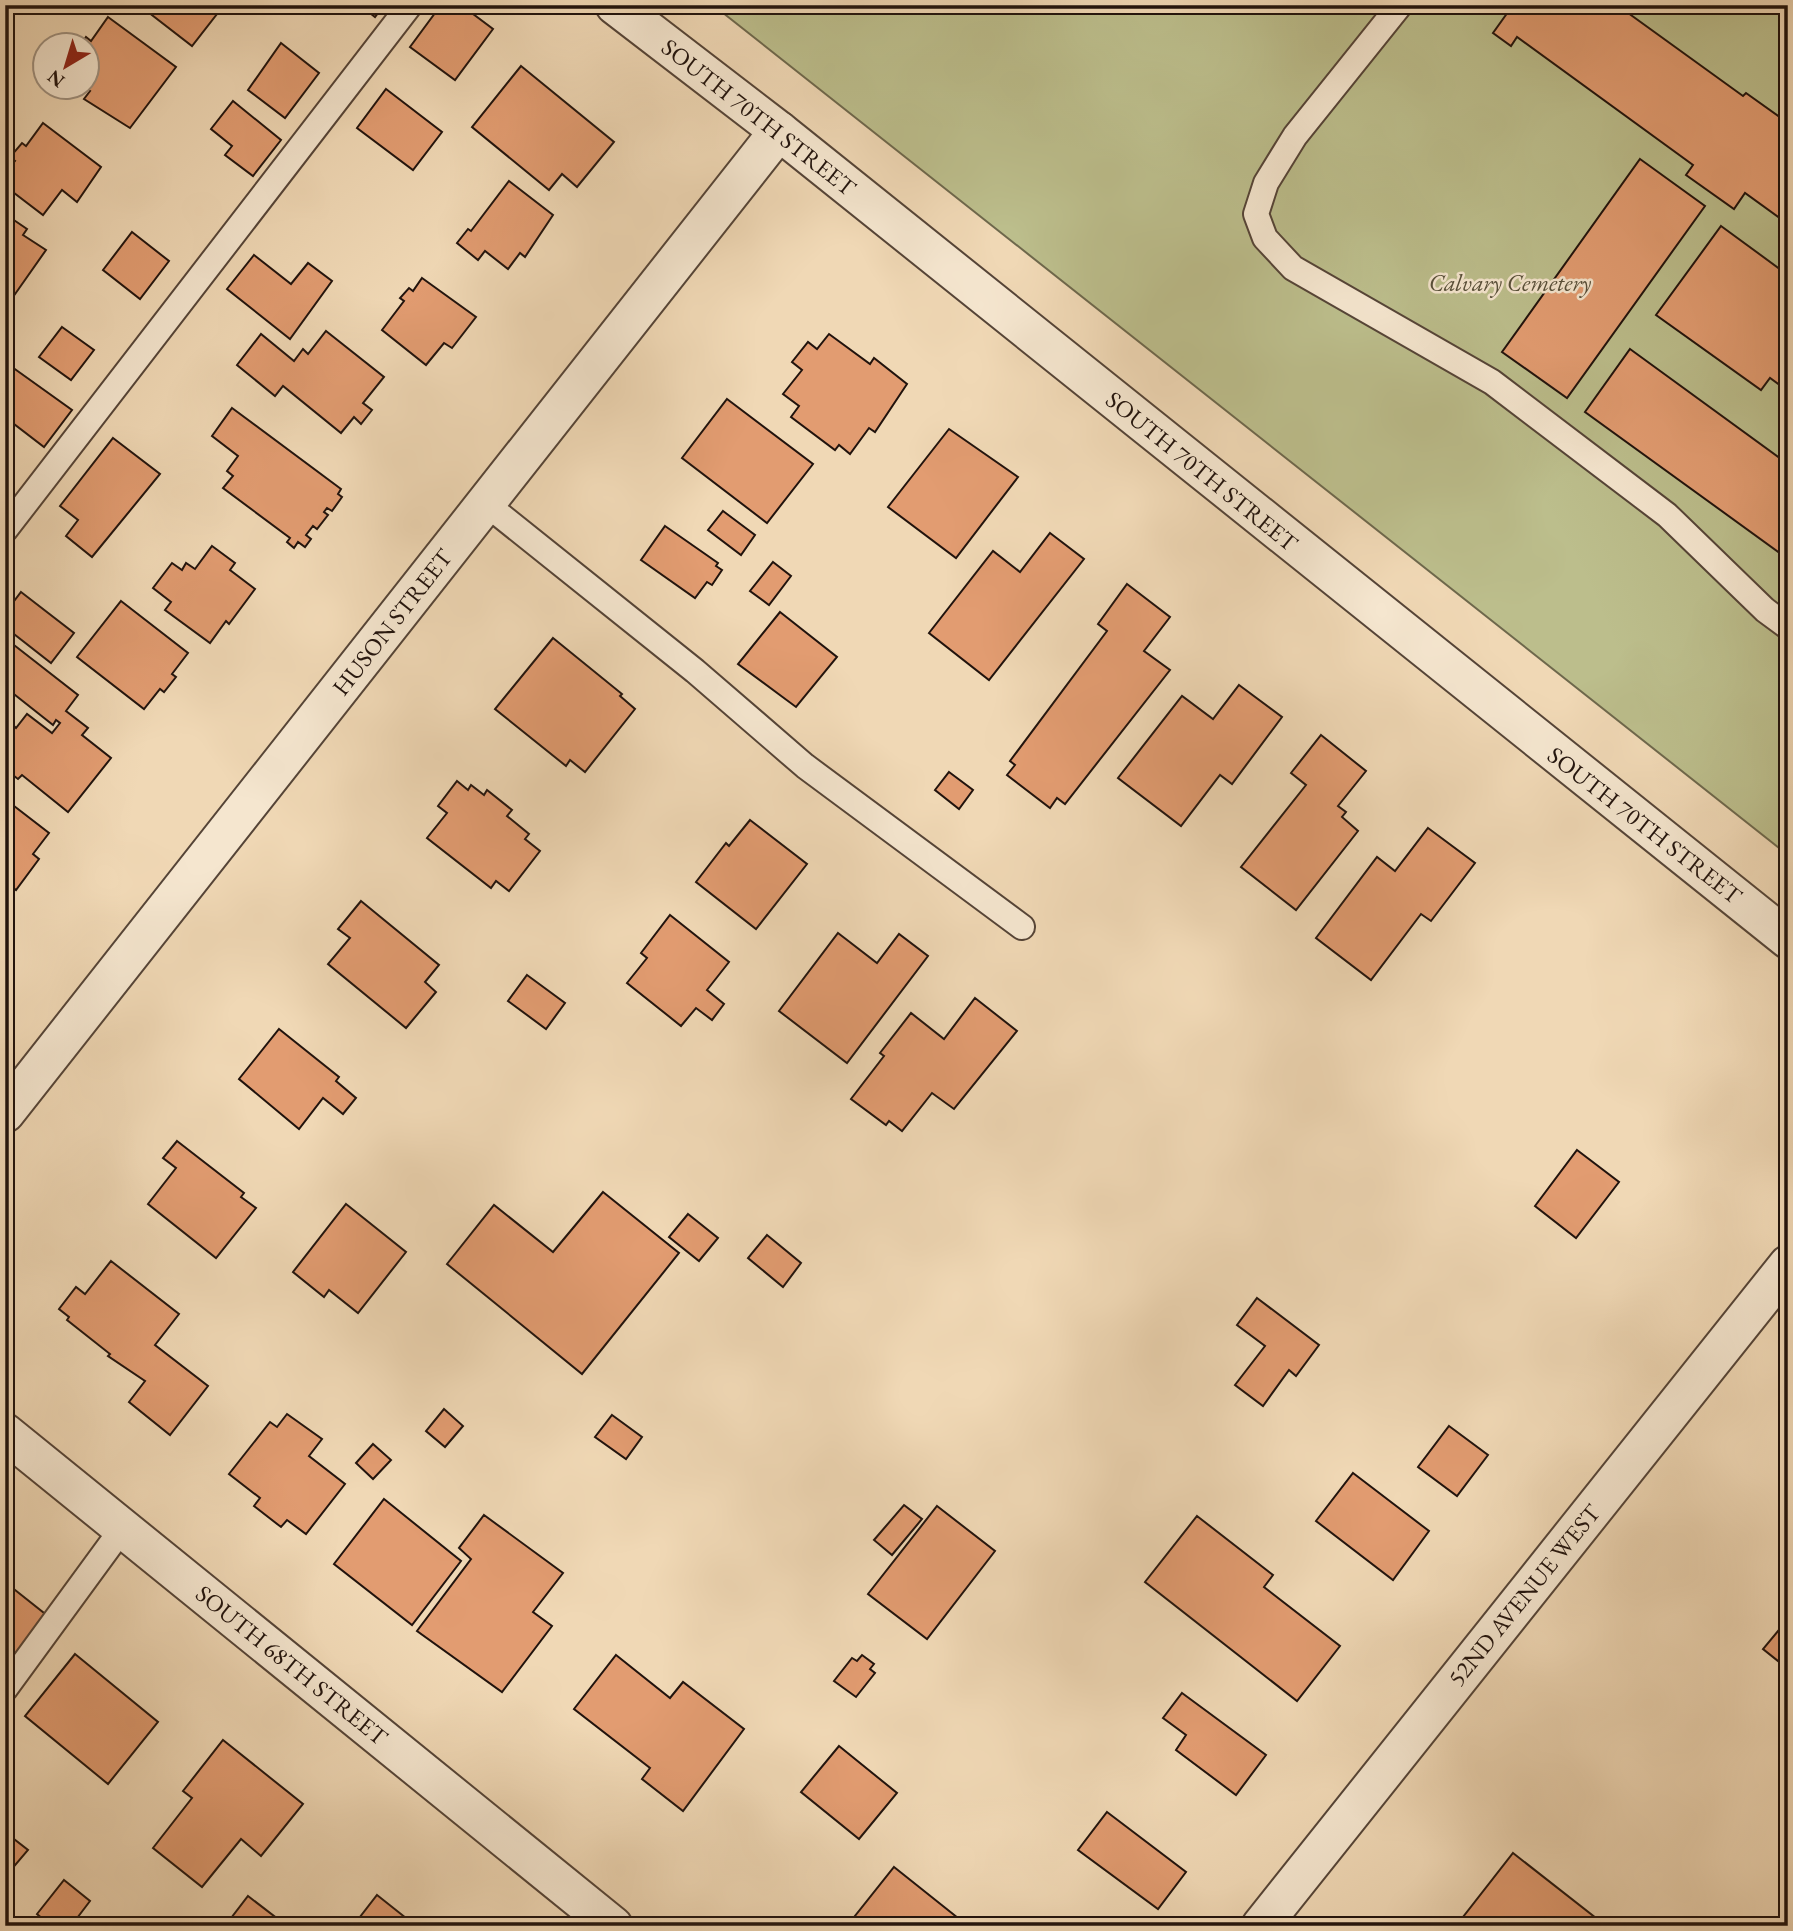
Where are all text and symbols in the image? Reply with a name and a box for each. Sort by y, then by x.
street label: SOUTH 70TH STREET [656,31,863,203]
north arrow [32,32,102,102]
text: N [42,64,70,94]
park label: Calvary Cemetery [1429,267,1592,298]
street label: SOUTH 70TH STREET [1100,384,1305,559]
street label: HUSON STREET [325,542,460,702]
street label: SOUTH 70TH STREET [1542,739,1749,911]
street label: 52ND AVENUE WEST [1441,1497,1608,1692]
street label: SOUTH 68TH STREET [190,1578,395,1753]

